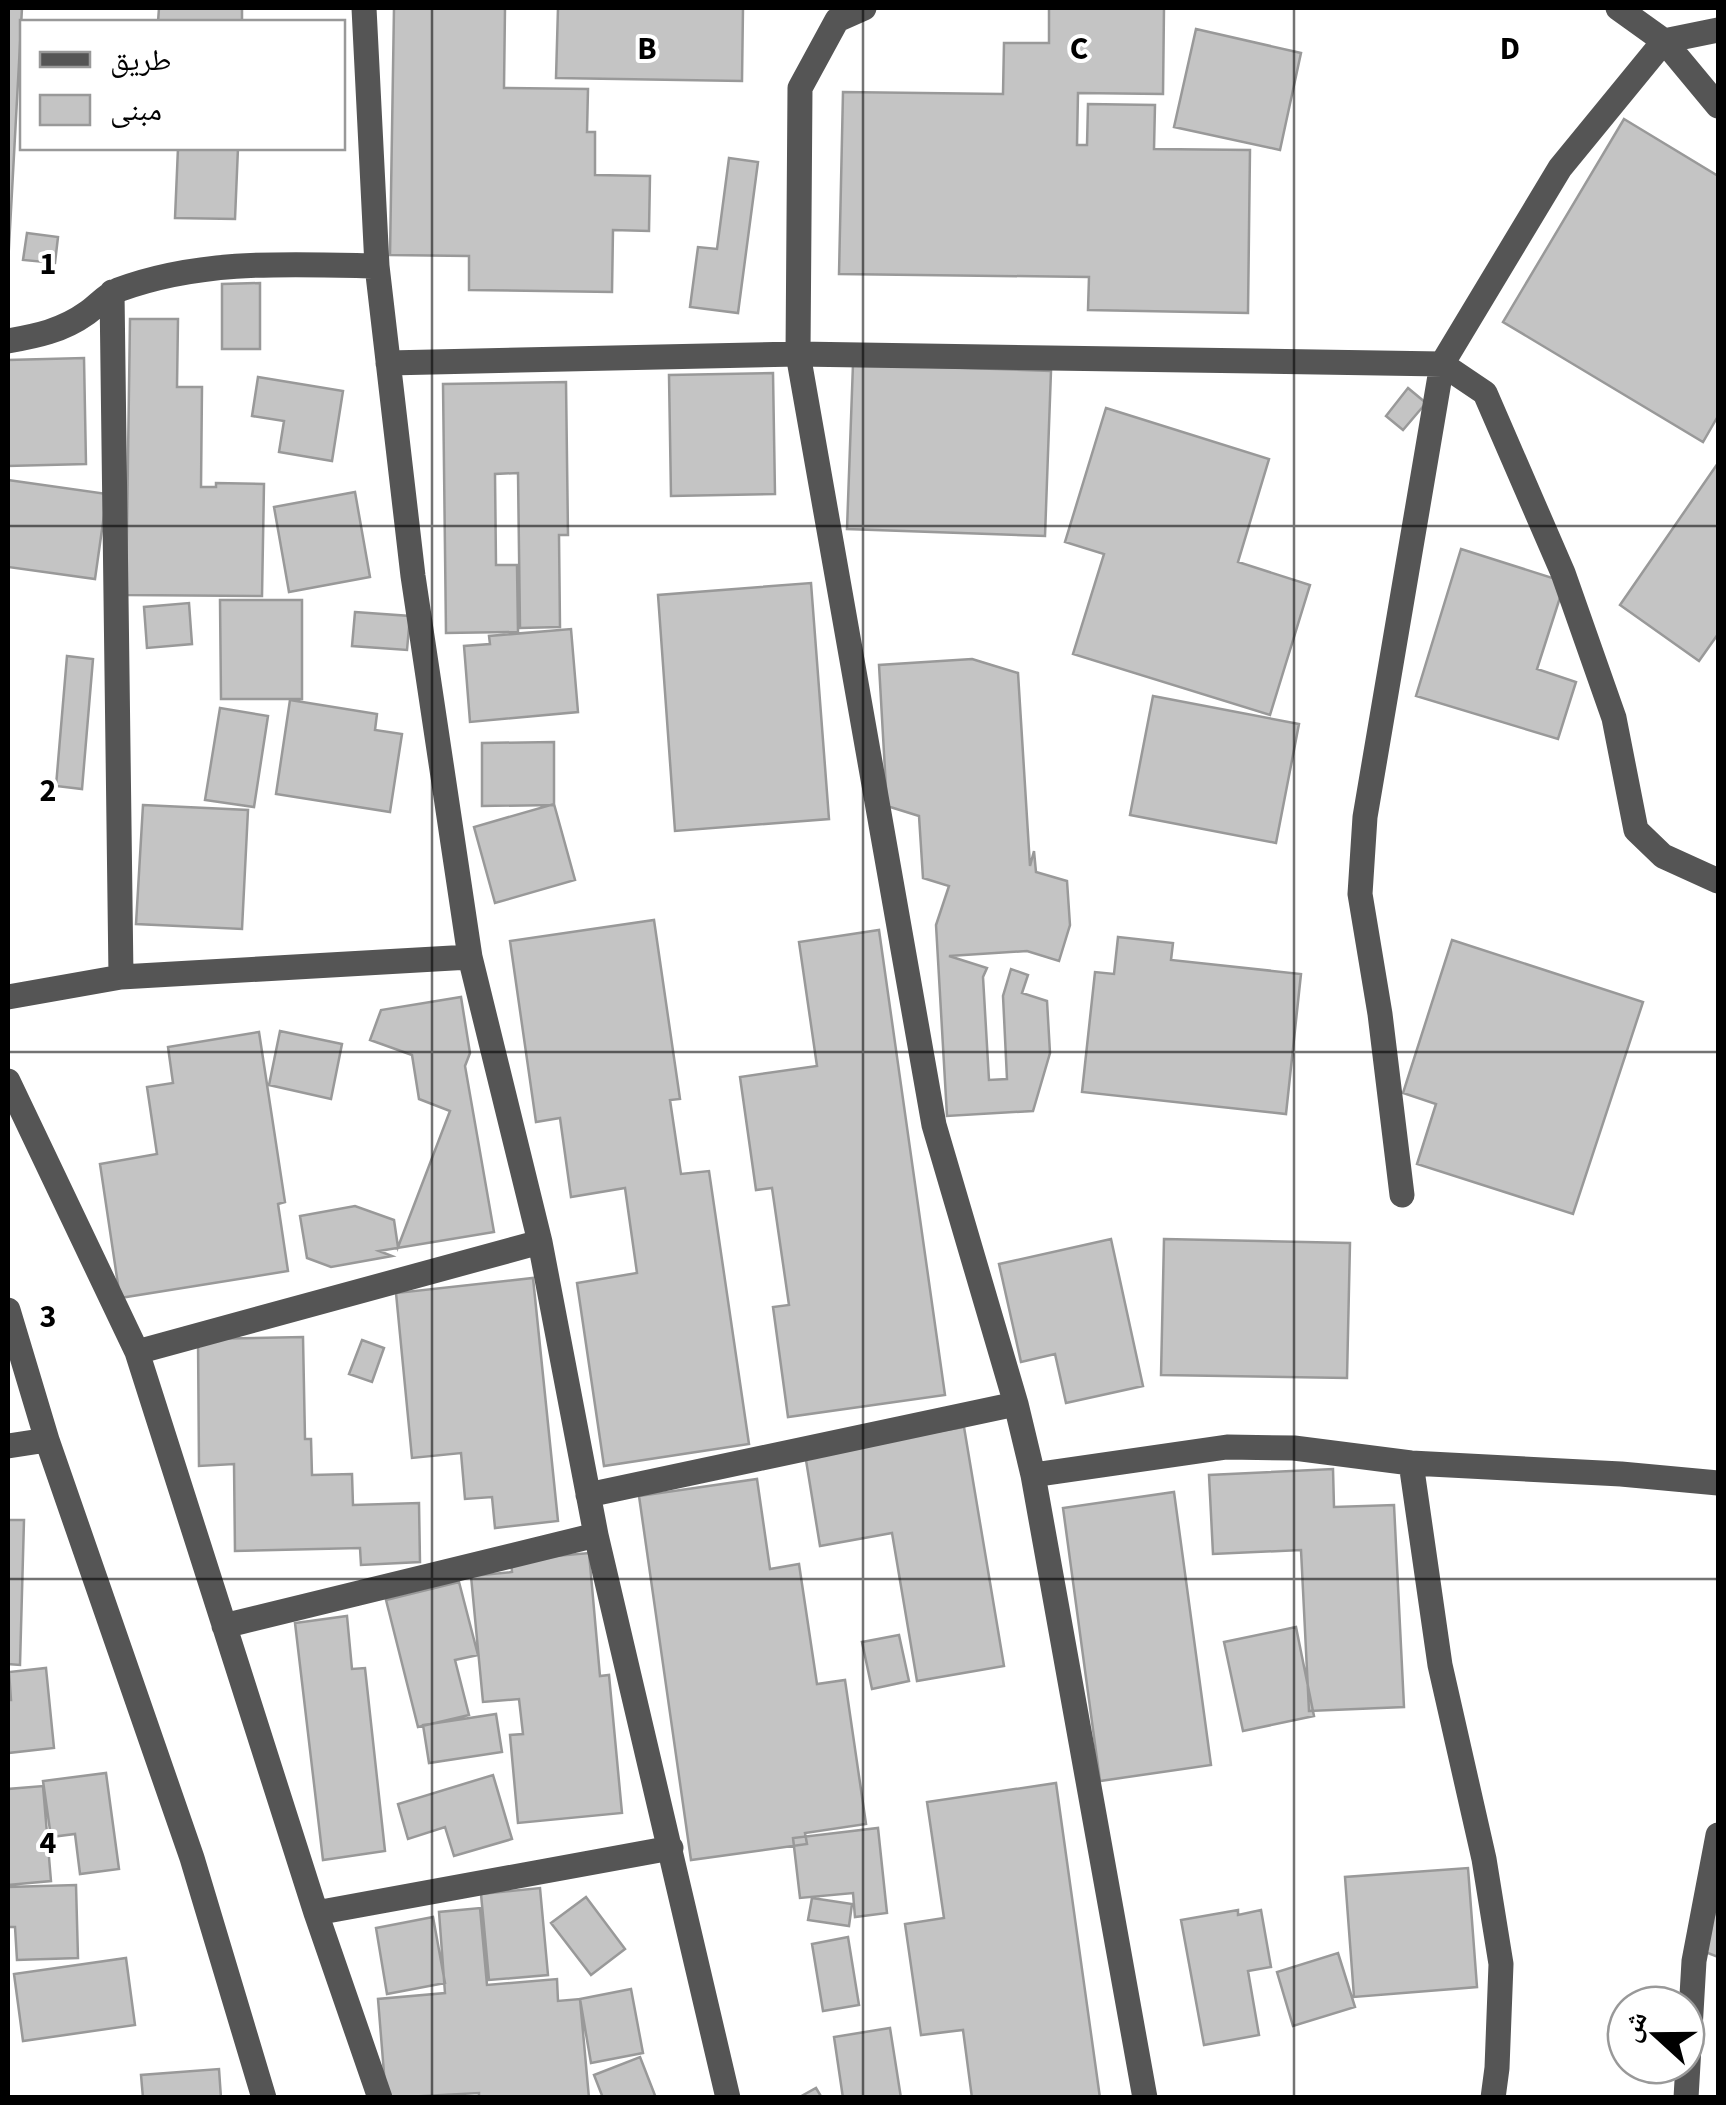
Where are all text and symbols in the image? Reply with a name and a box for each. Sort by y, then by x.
legend [20,20,345,150]
text: B [637,26,657,72]
text: C [1070,26,1088,72]
text: D [1500,26,1520,72]
text: طريق [110,39,171,82]
text: مبنى [110,89,162,132]
text: 1 [40,241,56,287]
text: 2 [40,768,56,814]
text: 3 [40,1294,56,1340]
text: 4 [40,1820,57,1866]
north arrow [1606,1985,1706,2085]
text: ش [1610,2005,1658,2047]

